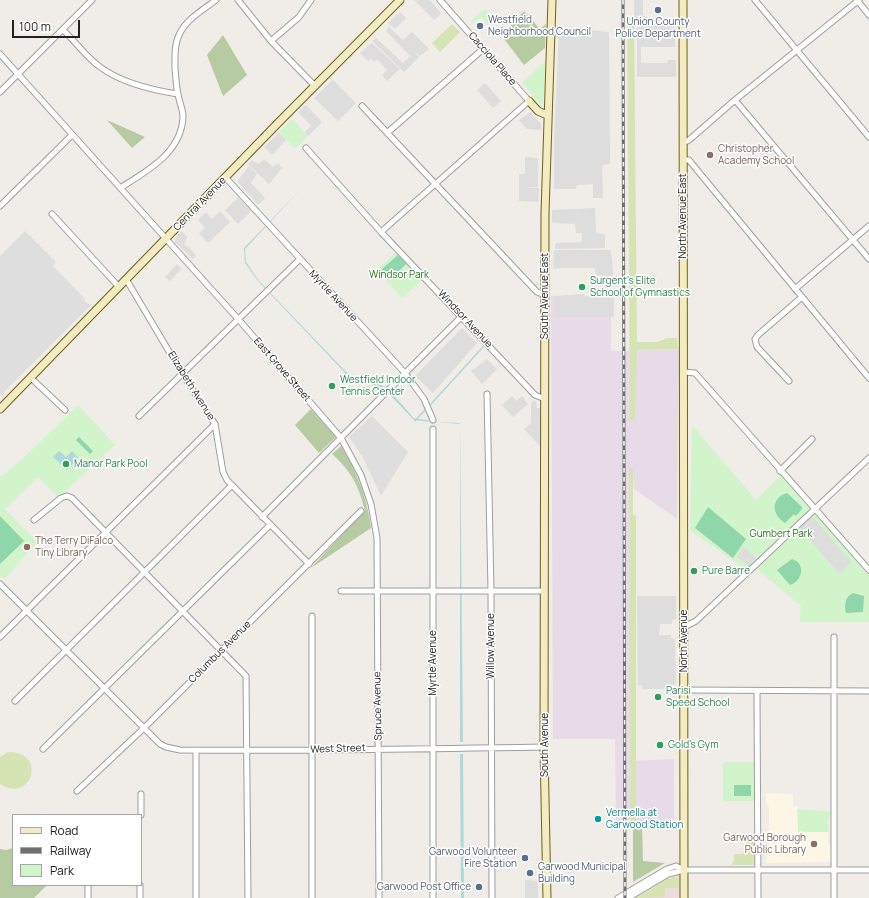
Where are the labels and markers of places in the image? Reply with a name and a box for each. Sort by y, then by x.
marker: Union County Police Department [653,5,663,15]
place label: Westfield Neighborhood Council [488,14,591,38]
place label: Union County Police Department [615,16,701,40]
marker: Westfield Neighborhood Council [475,21,485,31]
place label: Christopher Academy School [718,143,794,166]
marker: Christopher Academy School [705,150,715,160]
place label: Surgent's Elite School of Gymnastics [590,275,690,298]
marker: Surgent's Elite School of Gymnastics [577,282,587,292]
place label: Westfield Indoor Tennis Center [340,374,416,398]
marker: Westfield Indoor Tennis Center [327,381,337,391]
place label: Manor Park Pool [74,458,147,470]
marker: Manor Park Pool [61,459,71,469]
place label: The Terry DiFalco Tiny Library [35,535,113,558]
marker: The Terry DiFalco Tiny Library [22,542,32,552]
place label: Pure Barre [702,565,750,577]
marker: Pure Barre [689,566,699,576]
place label: Parisi Speed School [666,685,730,708]
marker: Parisi Speed School [653,692,663,702]
place label: Gold's Gym [668,739,719,751]
marker: Gold's Gym [655,740,665,750]
place label: Vermella at Garwood Station [606,807,683,830]
marker: Vermella at Garwood Station [593,814,603,824]
place label: Garwood Borough Public Library [723,832,806,856]
marker: Garwood Borough Public Library [809,839,819,849]
place label: Garwood Volunteer Fire Station [429,846,517,870]
marker: Garwood Volunteer Fire Station [520,853,530,863]
place label: Garwood Municipal Building [538,861,626,884]
marker: Garwood Municipal Building [525,868,535,878]
place label: Garwood Post Office [377,881,471,893]
marker: Garwood Post Office [474,882,484,892]

